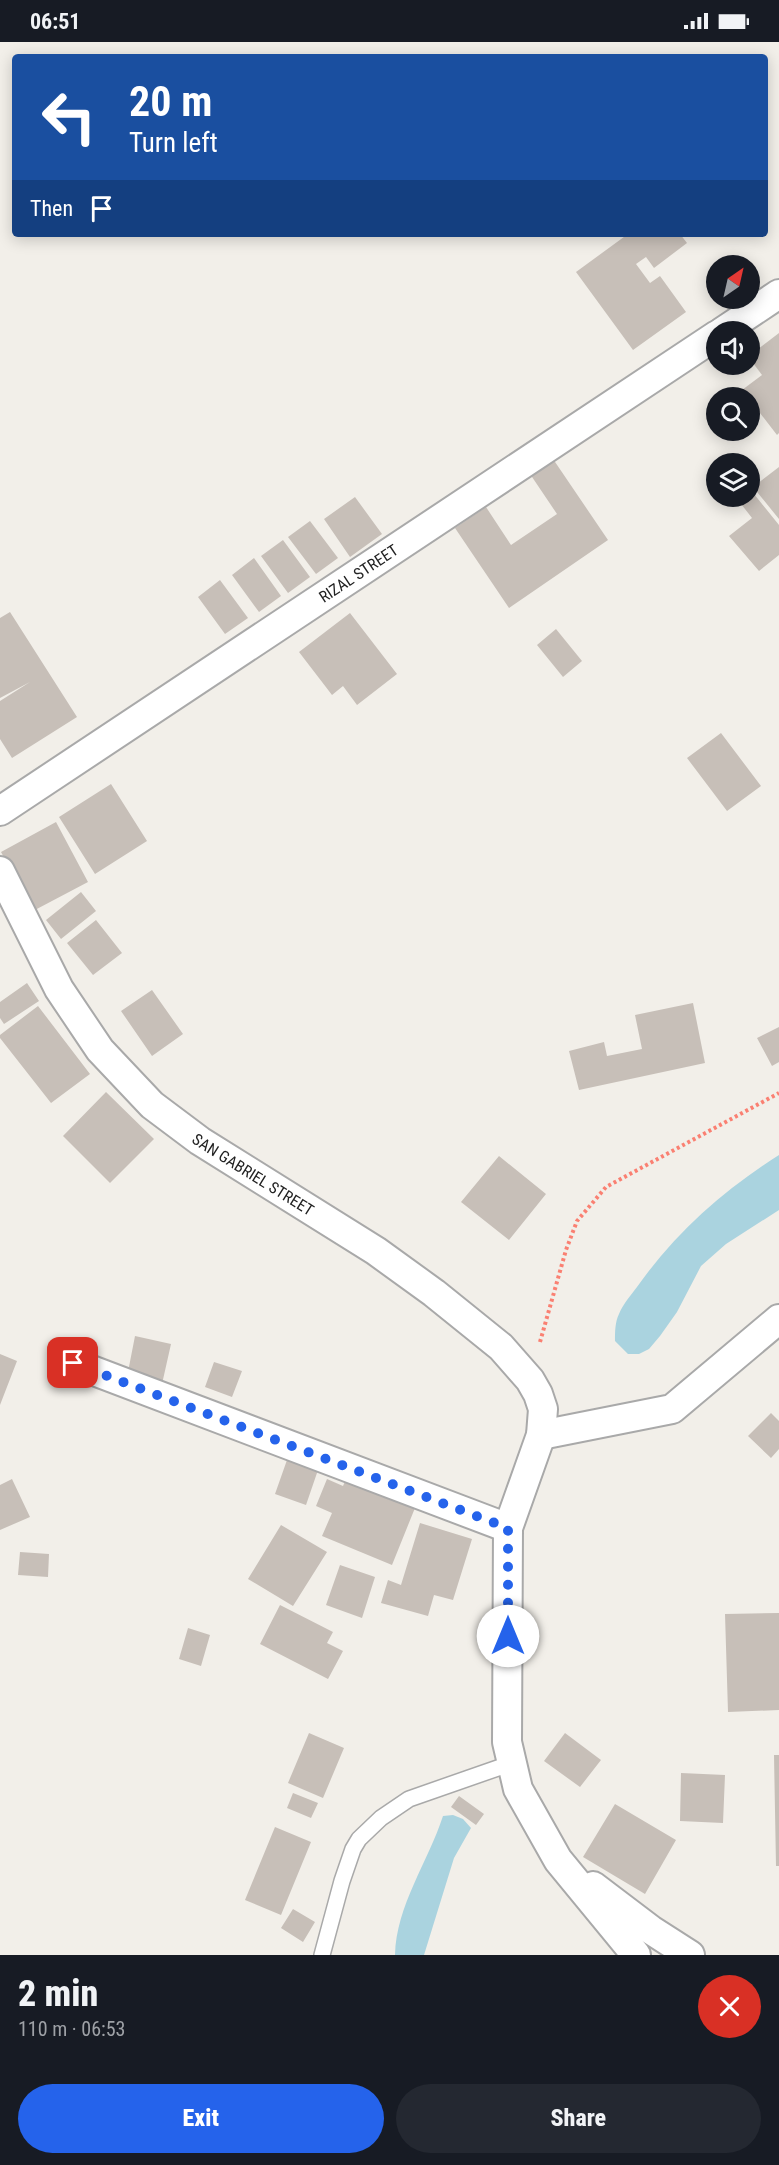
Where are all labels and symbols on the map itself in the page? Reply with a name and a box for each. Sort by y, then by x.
north arrow [706,255,760,309]
street label: RIZAL STREET [315,541,402,607]
street label: SAN GABRIEL STREET [188,1130,317,1220]
pin [47,1337,98,1388]
position arrow [476,1604,540,1668]

